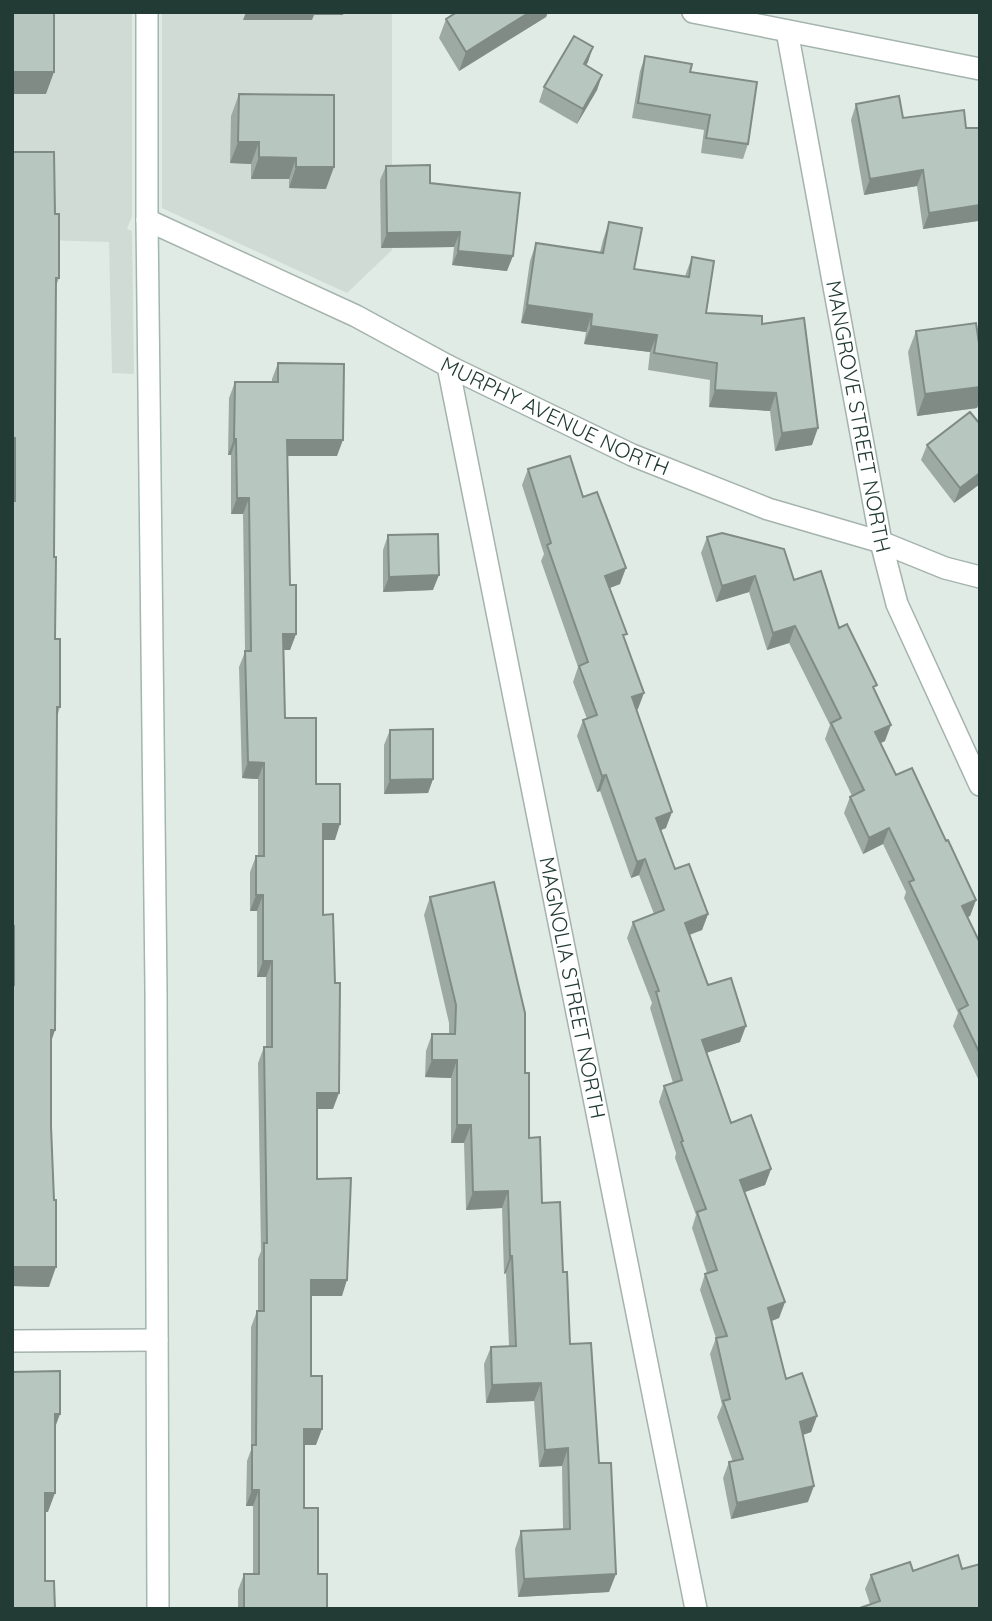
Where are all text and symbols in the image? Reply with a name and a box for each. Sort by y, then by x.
street label: MANGROVE STREET NORTH [821,278,897,555]
street label: MURPHY AVENUE NORTH [437,350,673,481]
street label: MAGNOLIA STREET NORTH [534,854,612,1121]

